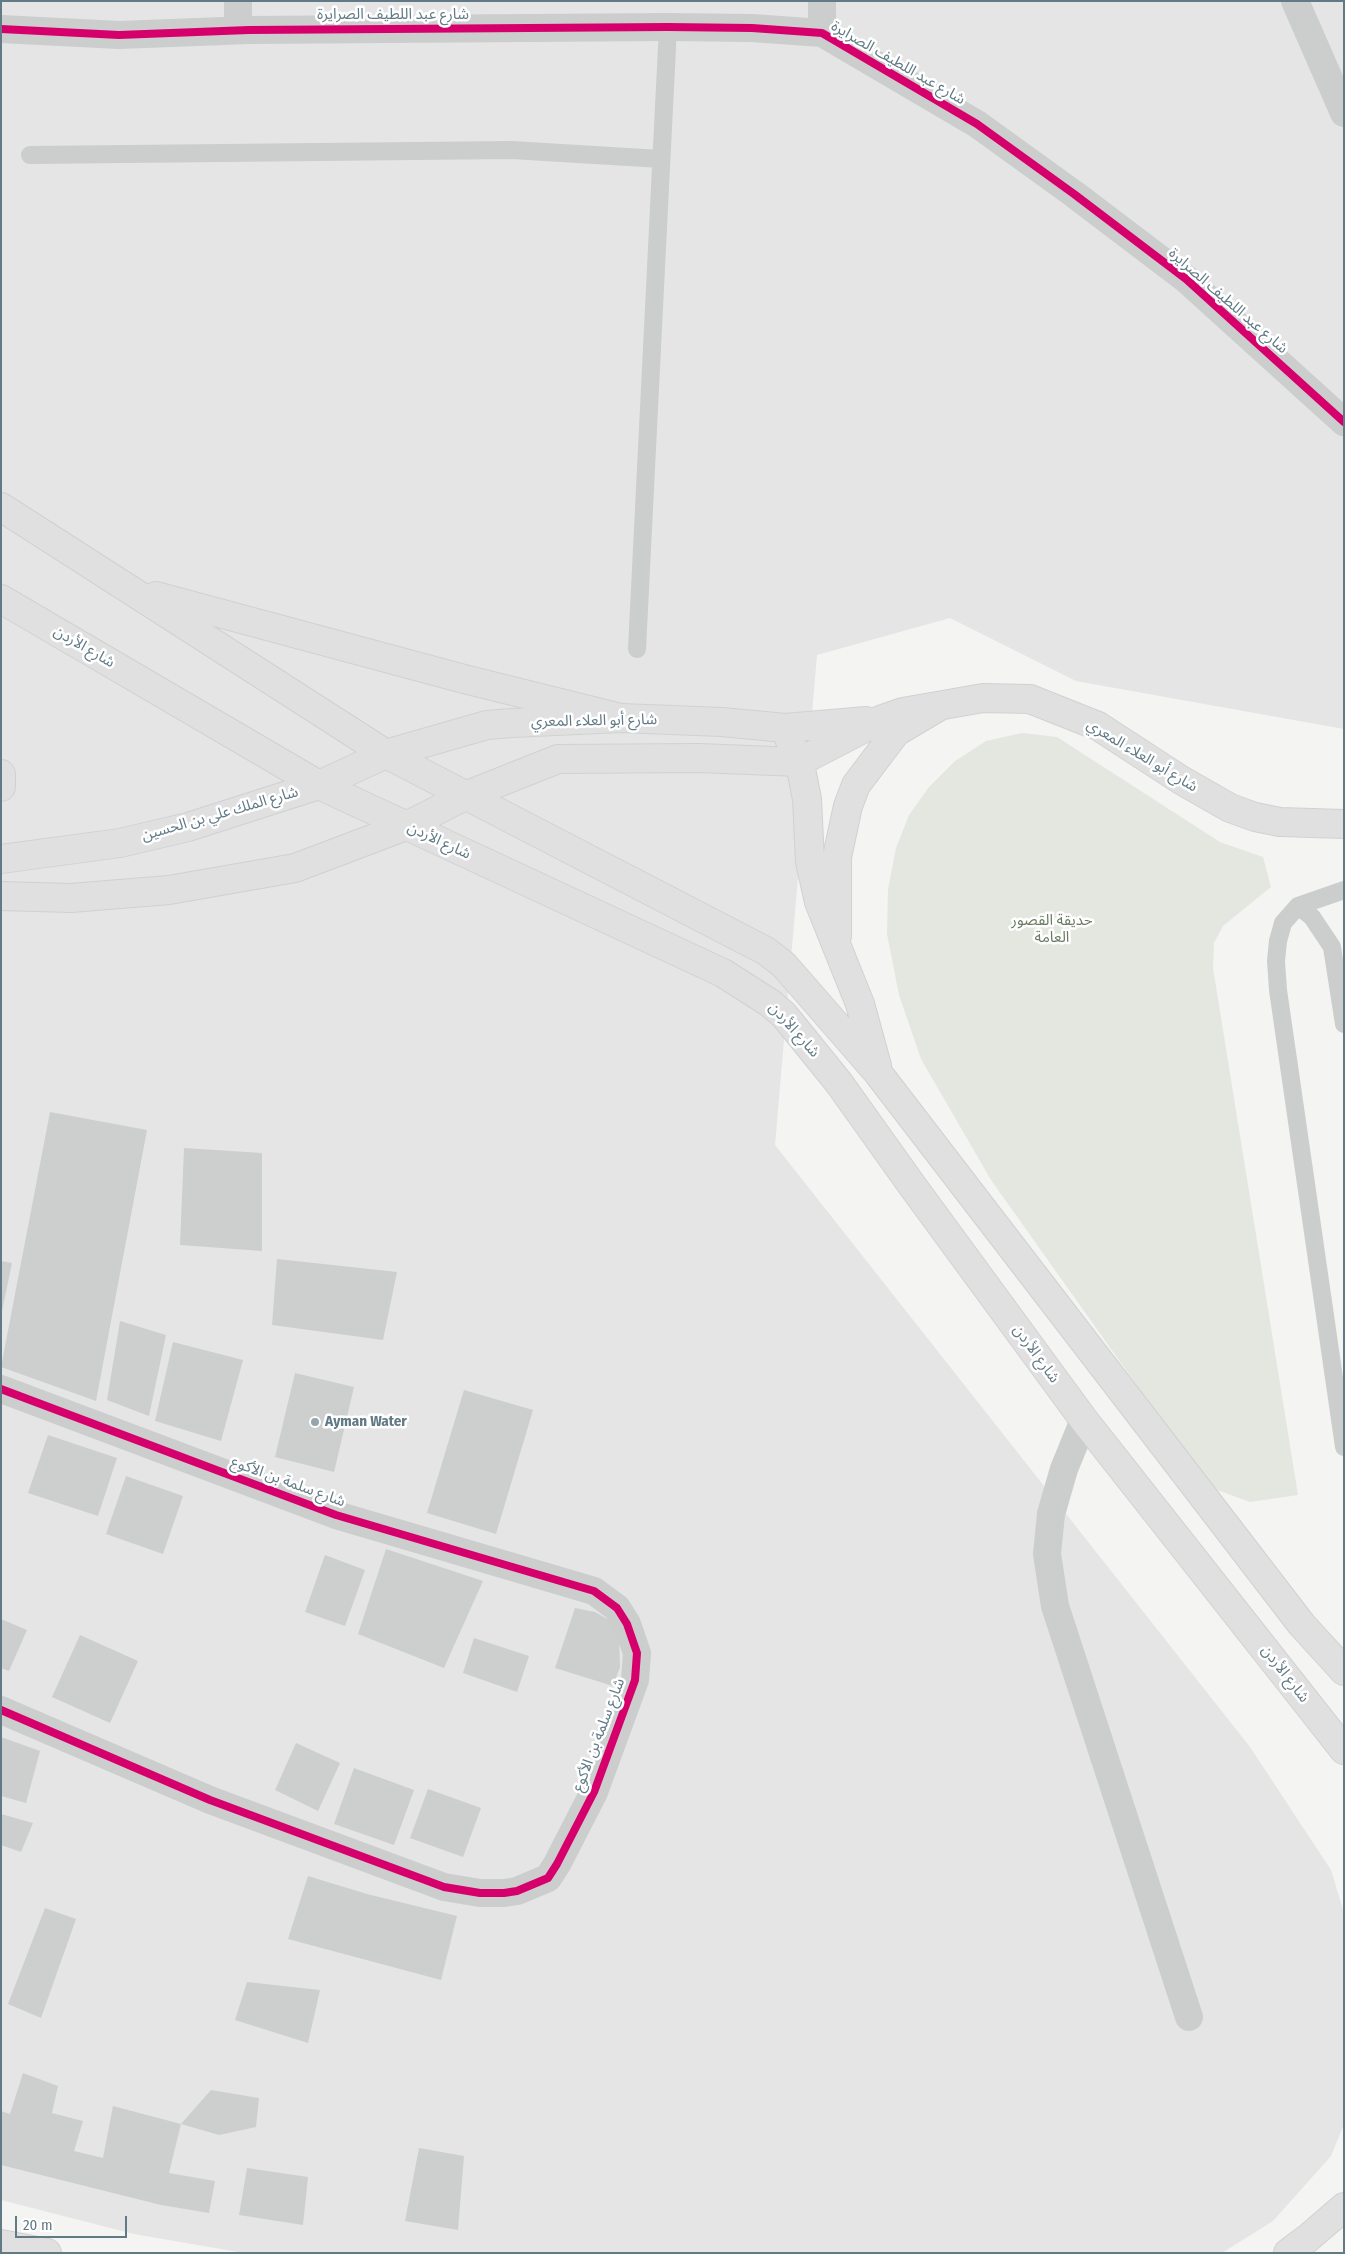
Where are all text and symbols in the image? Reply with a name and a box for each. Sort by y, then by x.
street label: شارع عبد اللطيف الصرايرة [317,6,469,24]
street label: شارع عبد اللطيف الصرايرة [828,17,968,109]
street label: شارع عبد اللطيف الصرايرة [1165,244,1291,358]
street label: شارع الأردن [50,622,118,672]
street label: شارع أبو العلاء المعري [531,711,657,731]
street label: شارع أبو العلاء المعري [1083,716,1201,796]
street label: شارع الملك علي بن الحسين [140,783,300,845]
street label: شارع الأردن [405,819,473,863]
park label: حديقة القصور العامة [1011,912,1093,947]
street label: شارع الأردن [765,999,823,1061]
street label: شارع الأردن [1009,1321,1063,1387]
place label: Ayman Water [325,1413,407,1431]
marker: Ayman Water [309,1416,321,1428]
street label: شارع سلمة بن الأكوع [228,1453,348,1511]
street label: شارع الأردن [1257,1642,1313,1706]
street label: شارع سلمة بن الأكوع [569,1676,629,1794]
scale bar [18,2206,130,2238]
text: 20 m [23,2216,53,2234]

